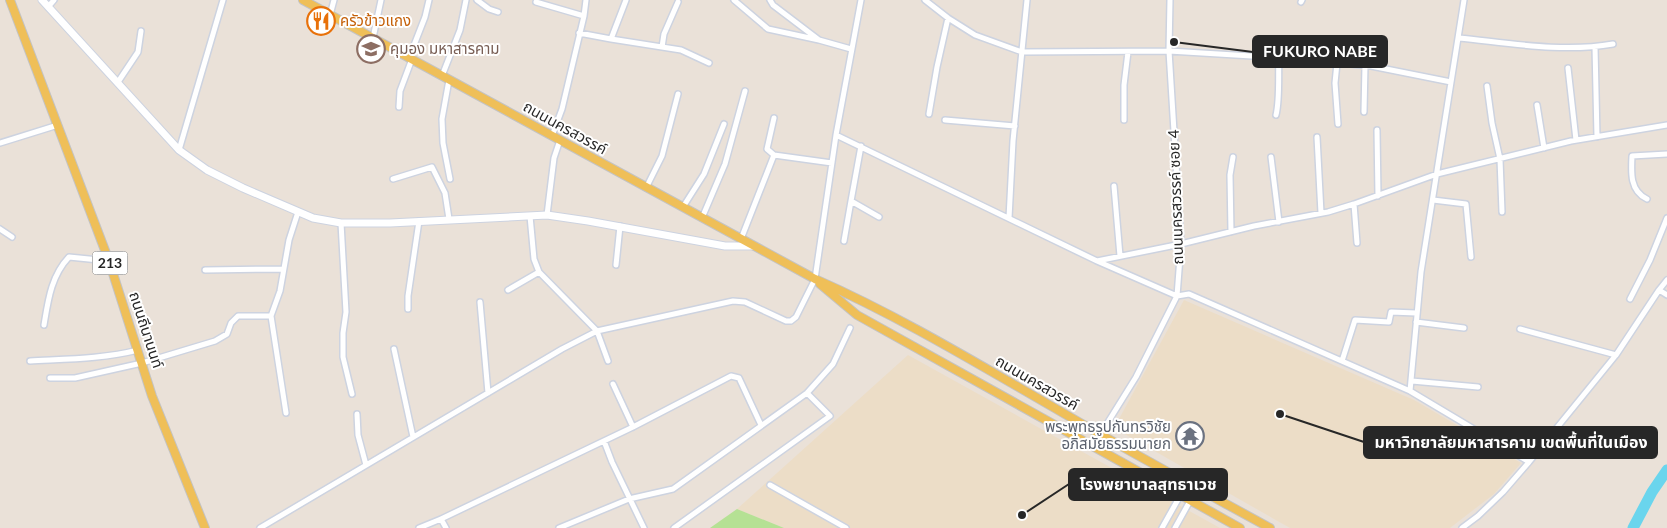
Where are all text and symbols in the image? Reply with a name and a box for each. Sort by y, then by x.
restaurant icon: ครัวข้าวแกง [306,6,336,36]
place label: ครัวข้าวแกง [340,11,411,29]
school or university icon: คุมอง มหาสารคาม [356,34,386,64]
callout: FUKURO NABE [1253,36,1387,67]
place label: คุมอง มหาสารคาม [390,39,500,58]
text: FUKURO NABE [1263,41,1377,60]
street label: ถนนนครสวรรค์ [520,97,611,158]
street label: ถนนนครสวรรค์ ซอย 4 [1164,129,1186,265]
road number: 213 [92,252,128,274]
street label: ถนนถีนานนท์ [126,289,168,370]
street label: ถนนนครสวรรค์ [993,351,1082,413]
place label: พระพุทธรูปกันทรวิชัย อภิสมัยธรรมนายก [1045,417,1171,452]
temple icon: พระพุทธรูปกันทรวิชัย อภิสมัยธรรมนายก [1175,421,1205,451]
callout: มหาวิทยาลัยมหาสารคาม เขตพื้นที่ในเมือง [1364,427,1657,458]
text: มหาวิทยาลัยมหาสารคาม เขตพื้นที่ในเมือง [1374,431,1648,451]
callout: โรงพยาบาลสุทธาเวช [1069,469,1227,500]
text: โรงพยาบาลสุทธาเวช [1079,474,1217,494]

